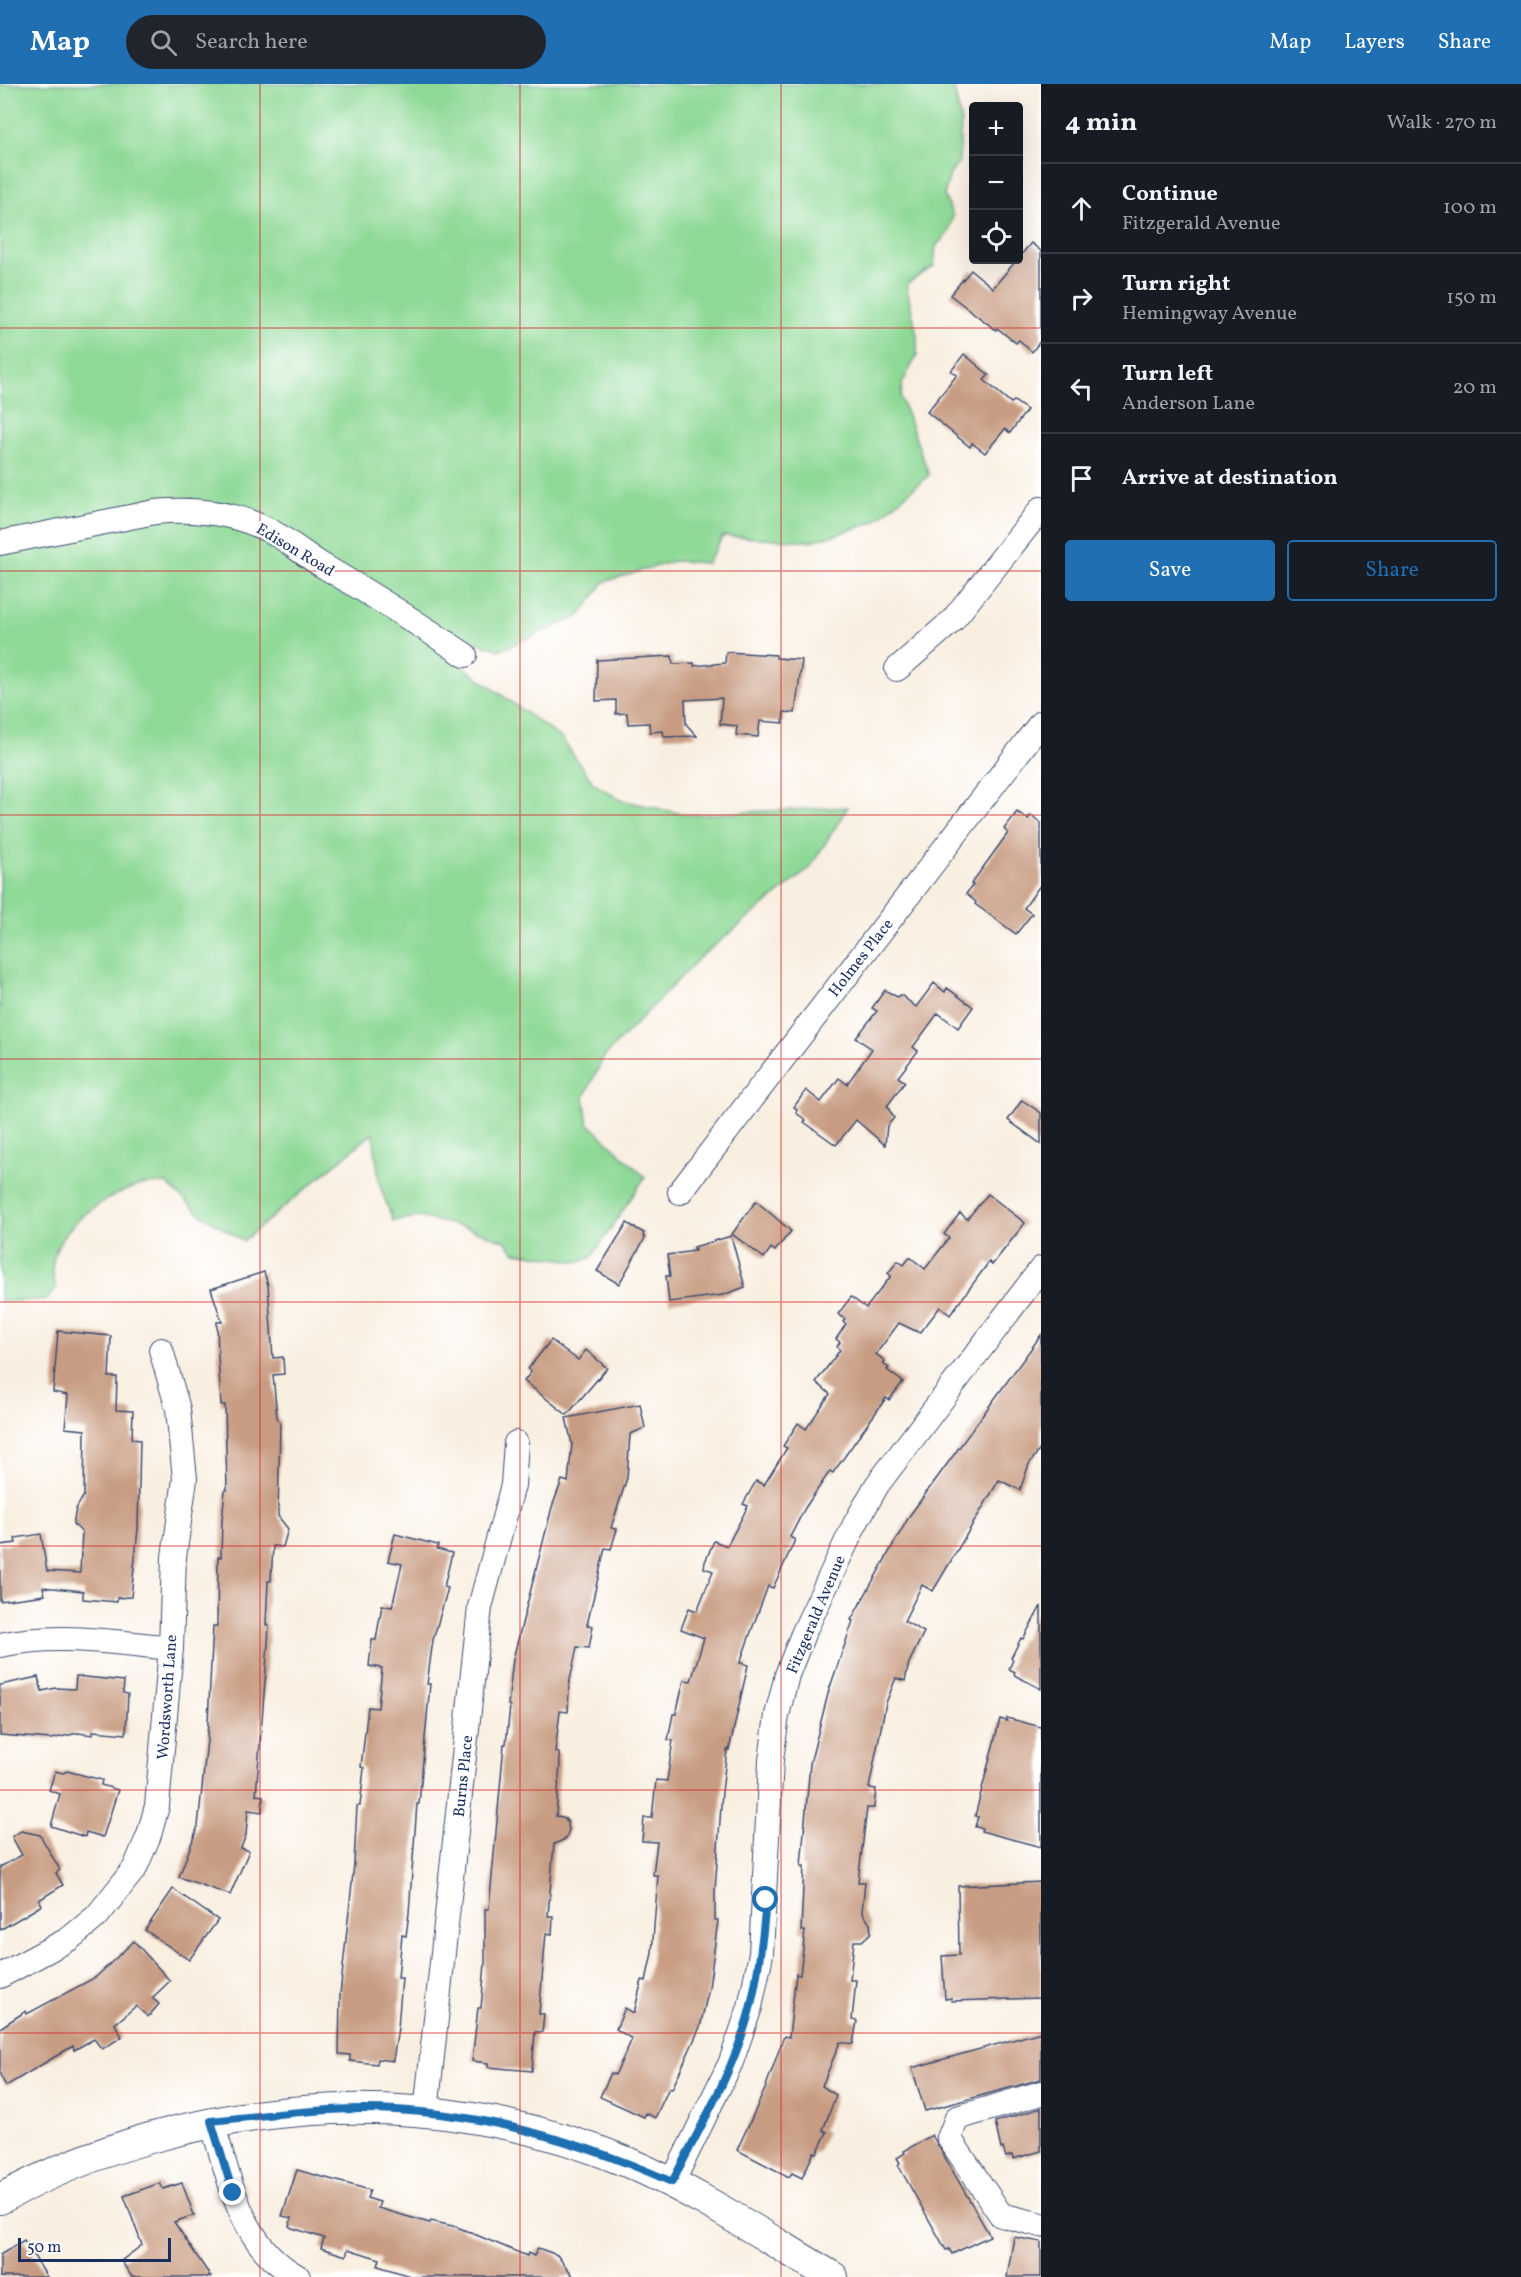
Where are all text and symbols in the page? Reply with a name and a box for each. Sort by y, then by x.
search box [126,15,546,69]
text: Map [30,23,90,62]
icon: search [147,26,180,59]
text: Search here [195,27,308,58]
text: Map [1269,28,1311,57]
text: Layers [1344,28,1405,57]
text: Share [1438,28,1491,57]
map controls [969,102,1023,264]
button: + [969,102,1023,156]
text: 4 min [1065,105,1137,141]
text: Walk · 270 m [1387,109,1497,137]
button: − [969,156,1023,210]
text: Continue [1122,179,1218,210]
icon: ahead [1065,192,1098,225]
text: 100 m [1443,194,1497,222]
button: locate [969,210,1023,264]
text: Fitzgerald Avenue [1122,210,1280,238]
text: Turn right [1122,269,1230,300]
icon: right [1065,282,1098,315]
text: 150 m [1446,284,1497,312]
text: Hemingway Avenue [1122,300,1297,328]
text: Turn left [1122,359,1213,390]
icon: left [1065,372,1098,405]
text: 20 m [1453,374,1497,402]
text: Anderson Lane [1122,390,1255,418]
icon: arrive [1065,462,1098,495]
text: Arrive at destination [1122,463,1338,494]
street label: Edison Road [252,519,338,583]
button: Save [1065,540,1275,601]
button: Share [1287,540,1497,601]
street label: Holmes Place [824,915,899,1002]
street label: Fitzgerald Avenue [782,1552,852,1677]
street label: Wordsworth Lane [153,1634,183,1760]
street label: Burns Place [449,1734,479,1818]
route start [752,1886,778,1912]
route end [219,2179,245,2205]
scale bar [18,2235,171,2262]
text: 50 m [27,2237,61,2259]

